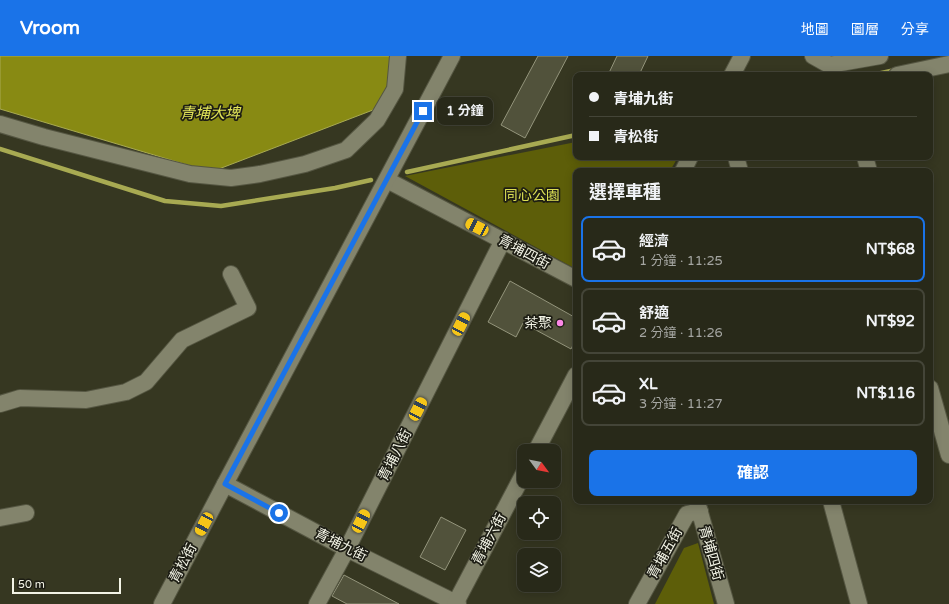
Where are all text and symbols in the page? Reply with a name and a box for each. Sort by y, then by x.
text: Vroom [20,17,80,39]
text: 地圖 [801,21,829,38]
text: 圖層 [851,21,879,38]
text: 分享 [901,21,929,38]
text: 青埔九街 [613,90,673,108]
callout: 1 分鐘 [437,97,493,125]
route end [414,102,432,120]
text: 1 分鐘 [446,103,484,119]
water label: 青埔大埤 [180,104,242,122]
text: 青松街 [613,128,658,146]
text: 選擇車種 [589,181,661,203]
park label: 同心公園 [504,187,560,204]
car [464,216,490,238]
street label: 青埔四街 [495,231,553,273]
icon: car [591,231,627,267]
text: 經濟 [639,232,669,250]
text: NT$68 [866,240,915,258]
text: 1 分鐘 · 11:25 [639,253,723,269]
icon: car [591,303,627,339]
text: 舒適 [639,304,669,322]
car [450,311,472,337]
text: NT$92 [866,312,915,330]
place label: 茶聚 [524,315,552,332]
marker: 茶聚 [555,318,565,328]
text: 2 分鐘 · 11:26 [639,325,723,341]
icon: car [591,375,627,411]
text: XL [639,375,658,393]
text: NT$116 [856,384,915,402]
car [407,396,429,422]
text: 3 分鐘 · 11:27 [639,396,723,412]
street label: 青埔八街 [375,426,415,484]
north arrow [517,444,561,488]
map controls [517,444,561,592]
button: 確認 [589,450,917,496]
button: locate [517,496,561,540]
route start [270,504,288,522]
car [350,508,372,534]
street label: 青埔六街 [468,510,510,568]
car [193,511,215,537]
street label: 青埔五街 [644,524,686,582]
street label: 青埔四街 [695,524,727,582]
street label: 青埔九街 [312,525,370,565]
street label: 青松街 [166,540,200,586]
button: layers [517,548,561,592]
scale bar [12,576,121,595]
text: 50 m [18,578,45,591]

